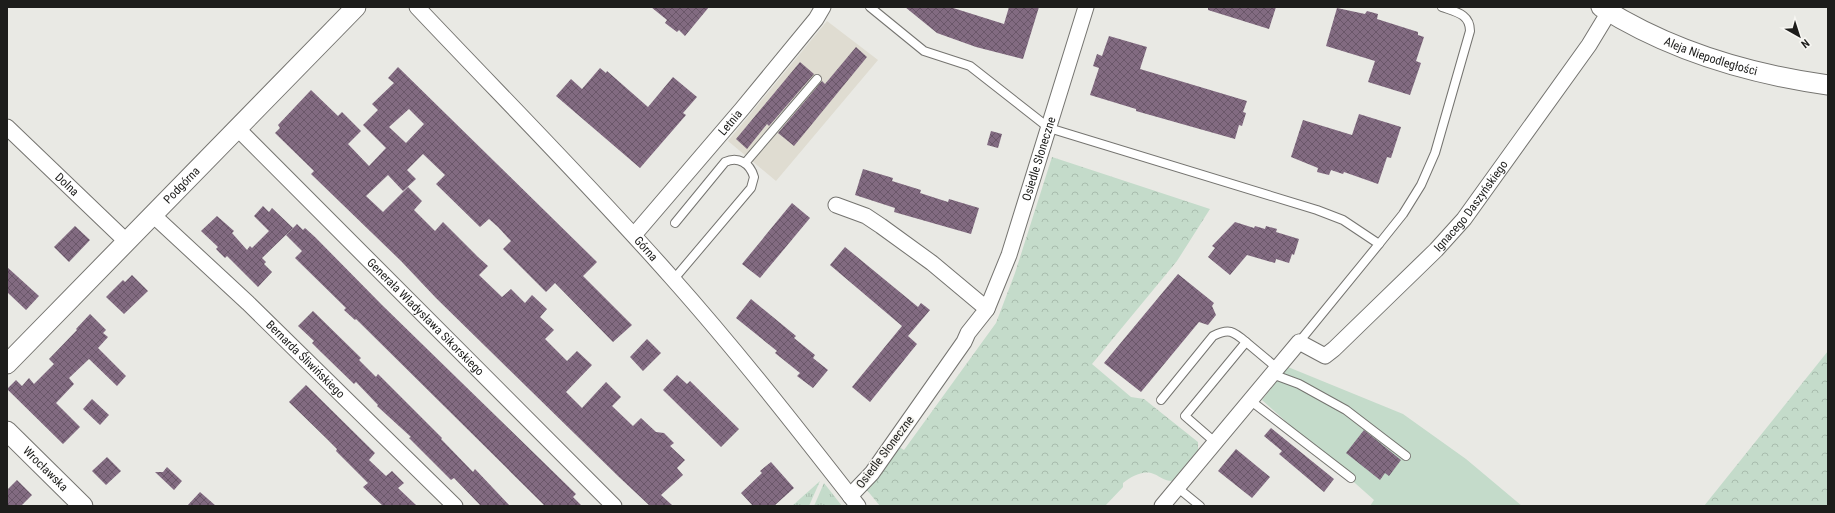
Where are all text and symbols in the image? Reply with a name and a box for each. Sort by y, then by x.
north arrow [1779,16,1819,56]
street label: Aleja Niepodległości [1662,34,1759,78]
text: N [1798,36,1812,51]
street label: Letnia [715,107,745,138]
street label: Osiedle Słoneczne [1019,115,1059,203]
street label: Ignacego Daszyńskiego [1431,158,1511,254]
street label: Podgórna [161,164,203,206]
street label: Dolna [52,170,82,199]
street label: Górna [631,234,661,264]
street label: Generała Władysława Sikorskiego [364,256,487,379]
street label: Bernarda Śliwińskiego [263,318,348,401]
street label: Osiedle Słoneczne [853,413,917,491]
street label: Wrocławska [20,444,71,494]

